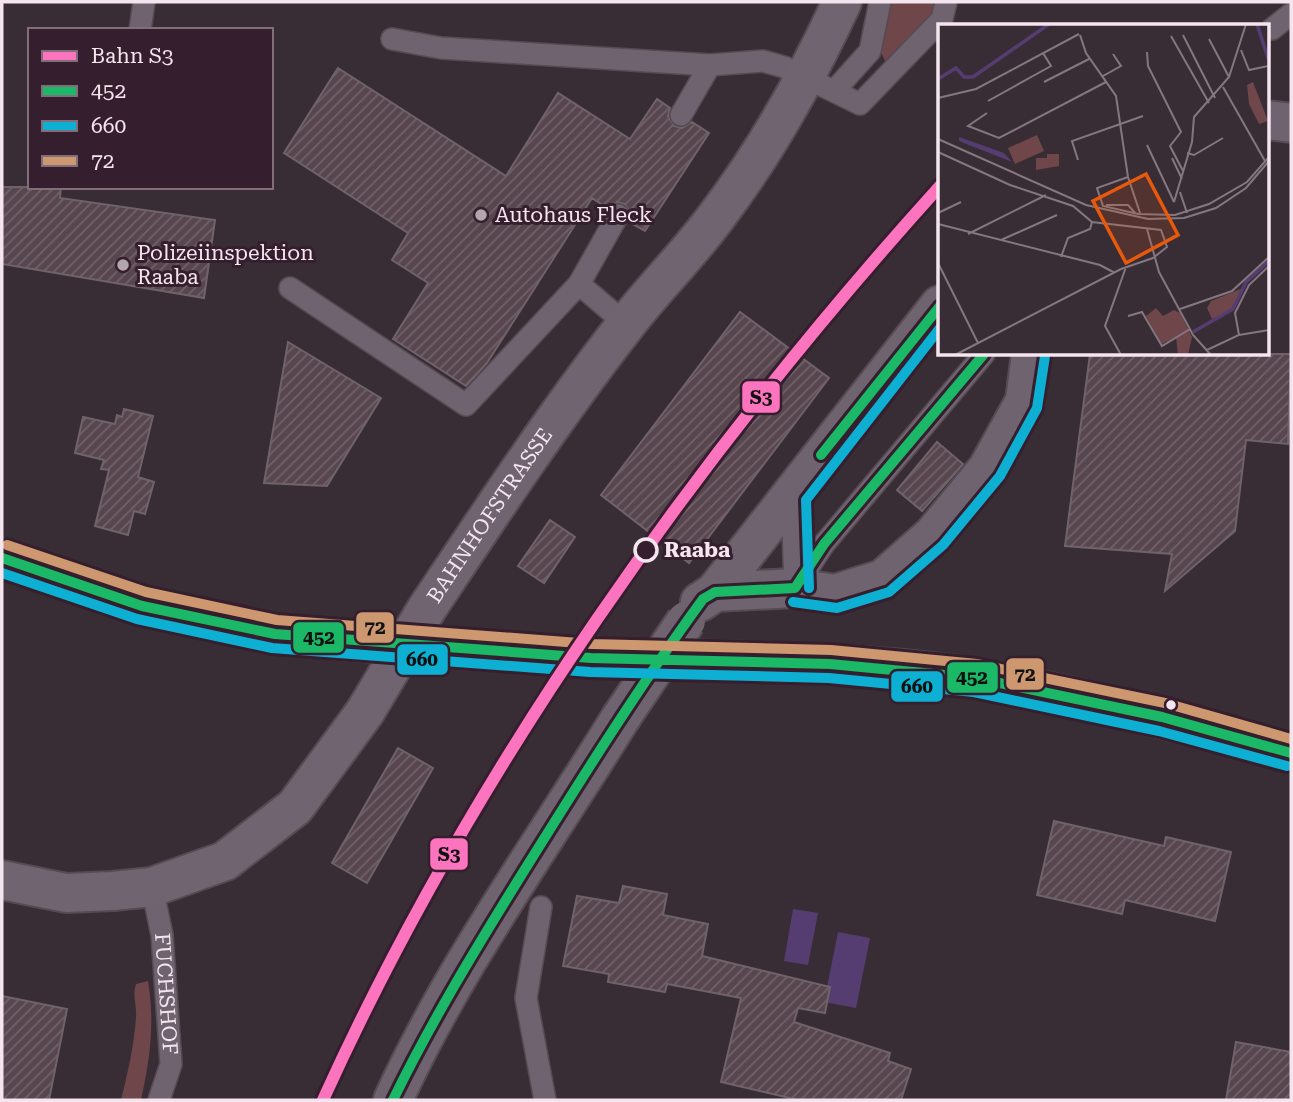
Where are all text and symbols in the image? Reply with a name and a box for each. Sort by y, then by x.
inset map [938,24,1268,355]
legend [28,28,273,189]
text: Bahn S3 [91,44,174,68]
text: 452 [91,79,126,103]
text: 660 [91,114,126,138]
text: 72 [91,149,115,173]
place label: Autohaus Fleck [495,203,652,227]
marker: Autohaus Fleck [473,207,489,223]
place label: Polizeiinspektion Raaba [137,241,314,289]
marker: Polizeiinspektion Raaba [115,257,131,273]
line badge: S3 [741,380,781,414]
text: S3 [750,386,773,409]
street label: BAHNHOFSTRASSE [422,423,557,607]
marker: Raaba [634,538,658,562]
place label: Raaba [664,538,731,562]
line badge: 72 [355,611,395,644]
text: 72 [364,616,386,639]
line badge: 452 [292,621,345,654]
text: 452 [303,626,335,649]
line badge: 660 [396,643,449,676]
text: 660 [406,648,438,671]
line badge: 72 [1005,657,1045,691]
line badge: 452 [946,661,999,694]
text: 72 [1014,663,1036,686]
text: 452 [956,666,988,689]
line badge: 660 [890,670,944,703]
text: 660 [901,675,933,698]
unlabelled marker [1164,698,1178,712]
line badge: S3 [429,837,469,871]
text: S3 [438,843,461,866]
street label: FUCHSHOF [150,932,182,1055]

